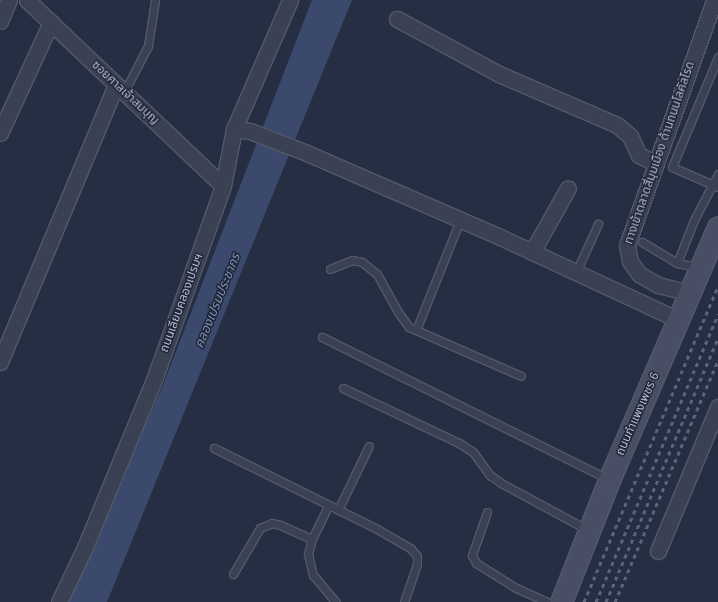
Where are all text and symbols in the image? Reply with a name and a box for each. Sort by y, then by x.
street label: ซอยศาลเจ้าสมบุญ [88,58,162,128]
street label: ทางเข้าตลาดสี่มุมเมือง ด้านถนนโลคัลโรด [622,60,698,246]
water label: คลองเปรมประชากร [192,251,244,351]
street label: ถนนเลียบคลองเปรมฯ [157,252,207,354]
street label: ถนนกำแพงเพชร 6 [613,370,663,458]

